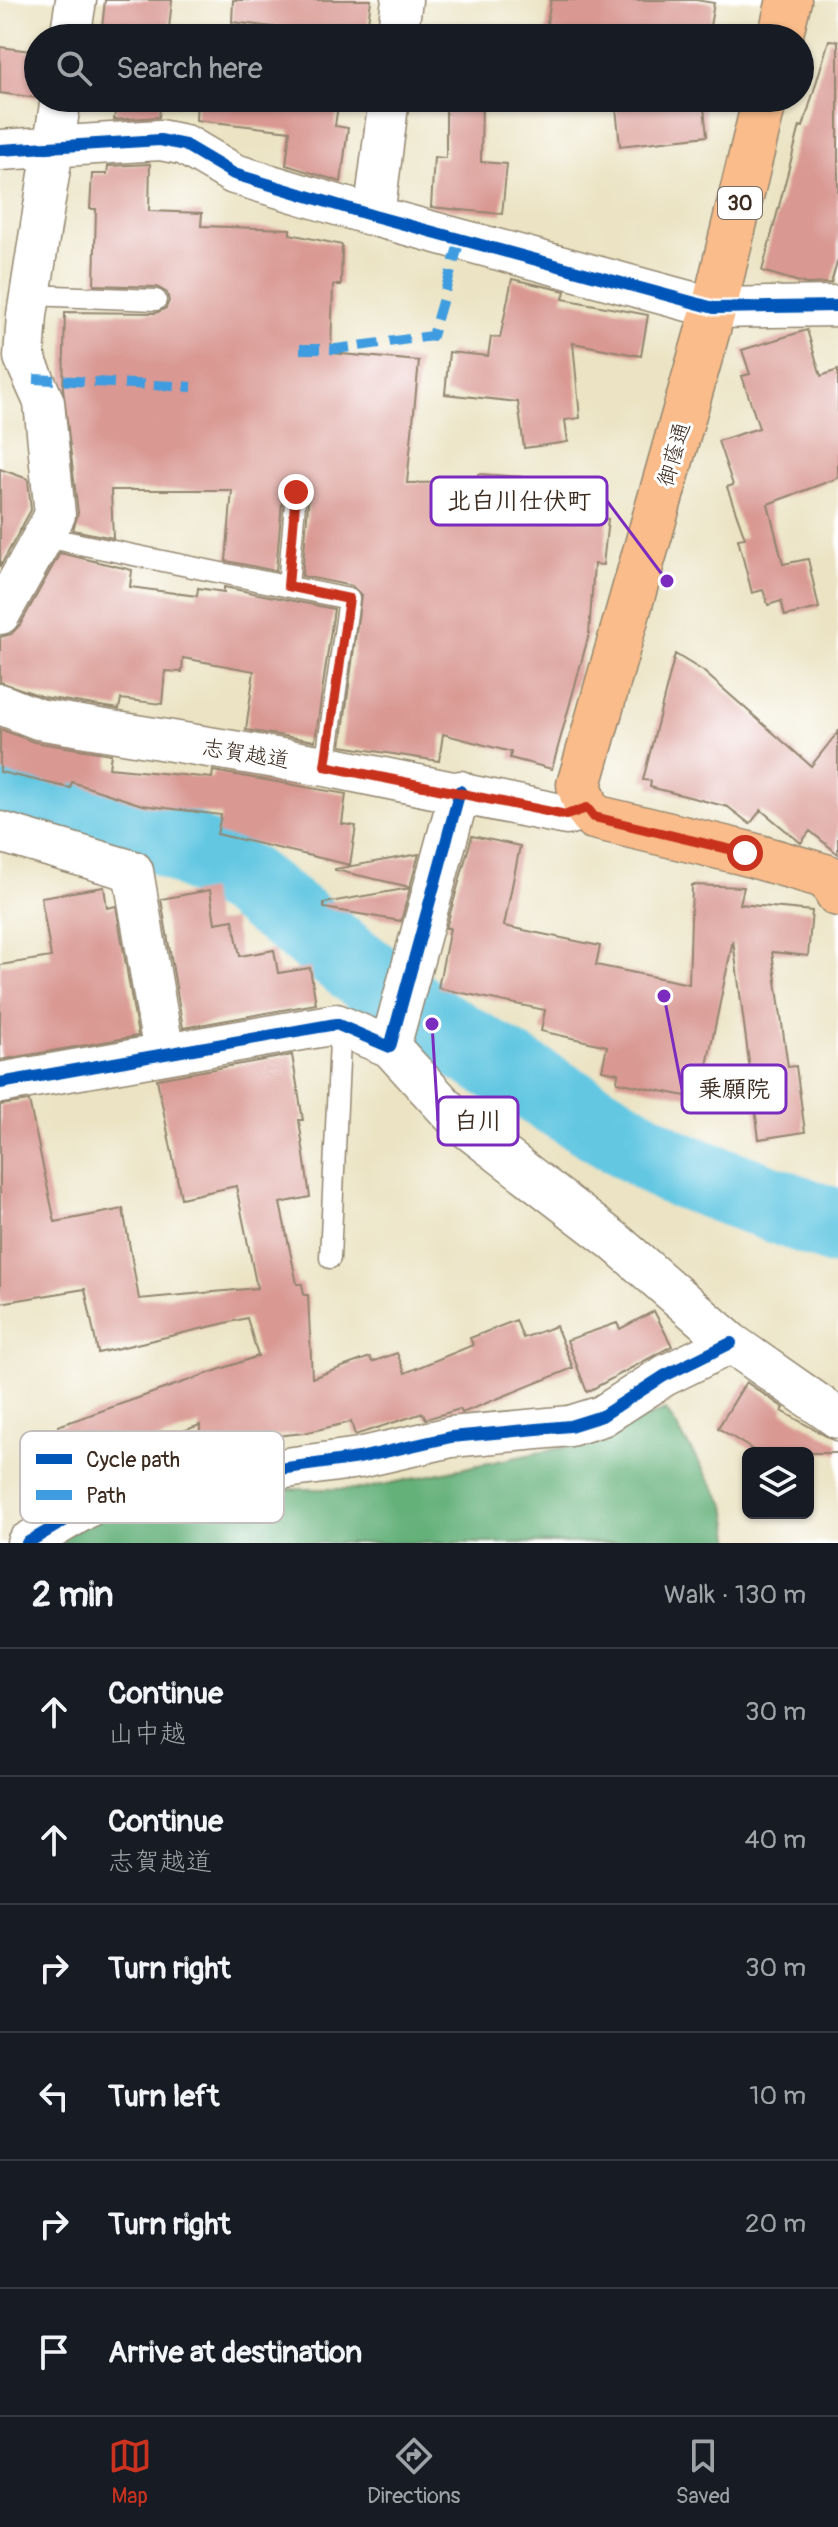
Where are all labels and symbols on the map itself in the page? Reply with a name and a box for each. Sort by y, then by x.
road number: 30 [718,187,762,219]
street label: 御蔭通 [651,419,697,490]
route end [278,474,314,510]
callout: 北白川仕伏町 [431,477,607,525]
text: 北白川仕伏町 [447,487,591,516]
street label: 志賀越道 [200,733,291,775]
route start [727,835,763,871]
callout: 乗願院 [682,1065,786,1113]
text: 乗願院 [698,1075,770,1104]
callout: 白川 [438,1097,518,1145]
text: 白川 [454,1107,502,1136]
legend [20,1431,284,1523]
text: Cycle path [86,1446,180,1474]
text: Path [86,1482,126,1510]

